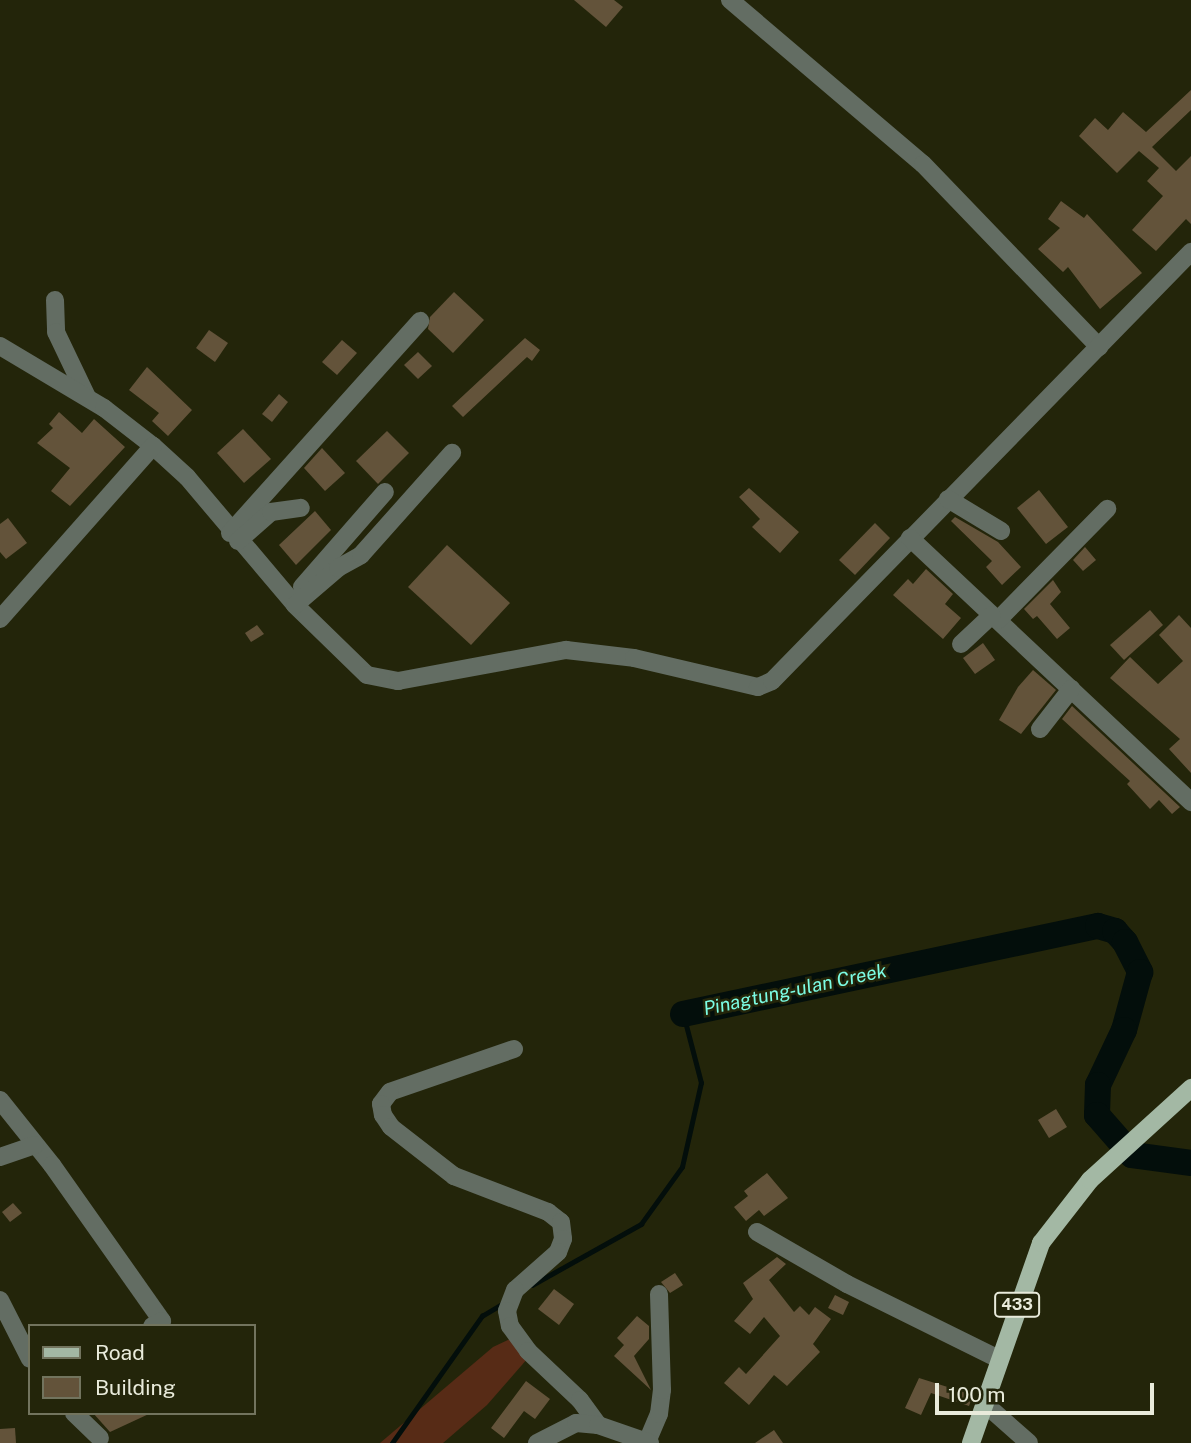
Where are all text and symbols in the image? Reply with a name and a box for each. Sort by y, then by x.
water label: Pinagtung-ulan Creek [701,959,889,1021]
road number: 433 [992,1292,1042,1317]
legend [28,1324,256,1415]
text: Road [95,1340,145,1365]
scale bar [939,1370,1158,1414]
text: Building [95,1375,176,1400]
text: 100 m [948,1382,1005,1407]

